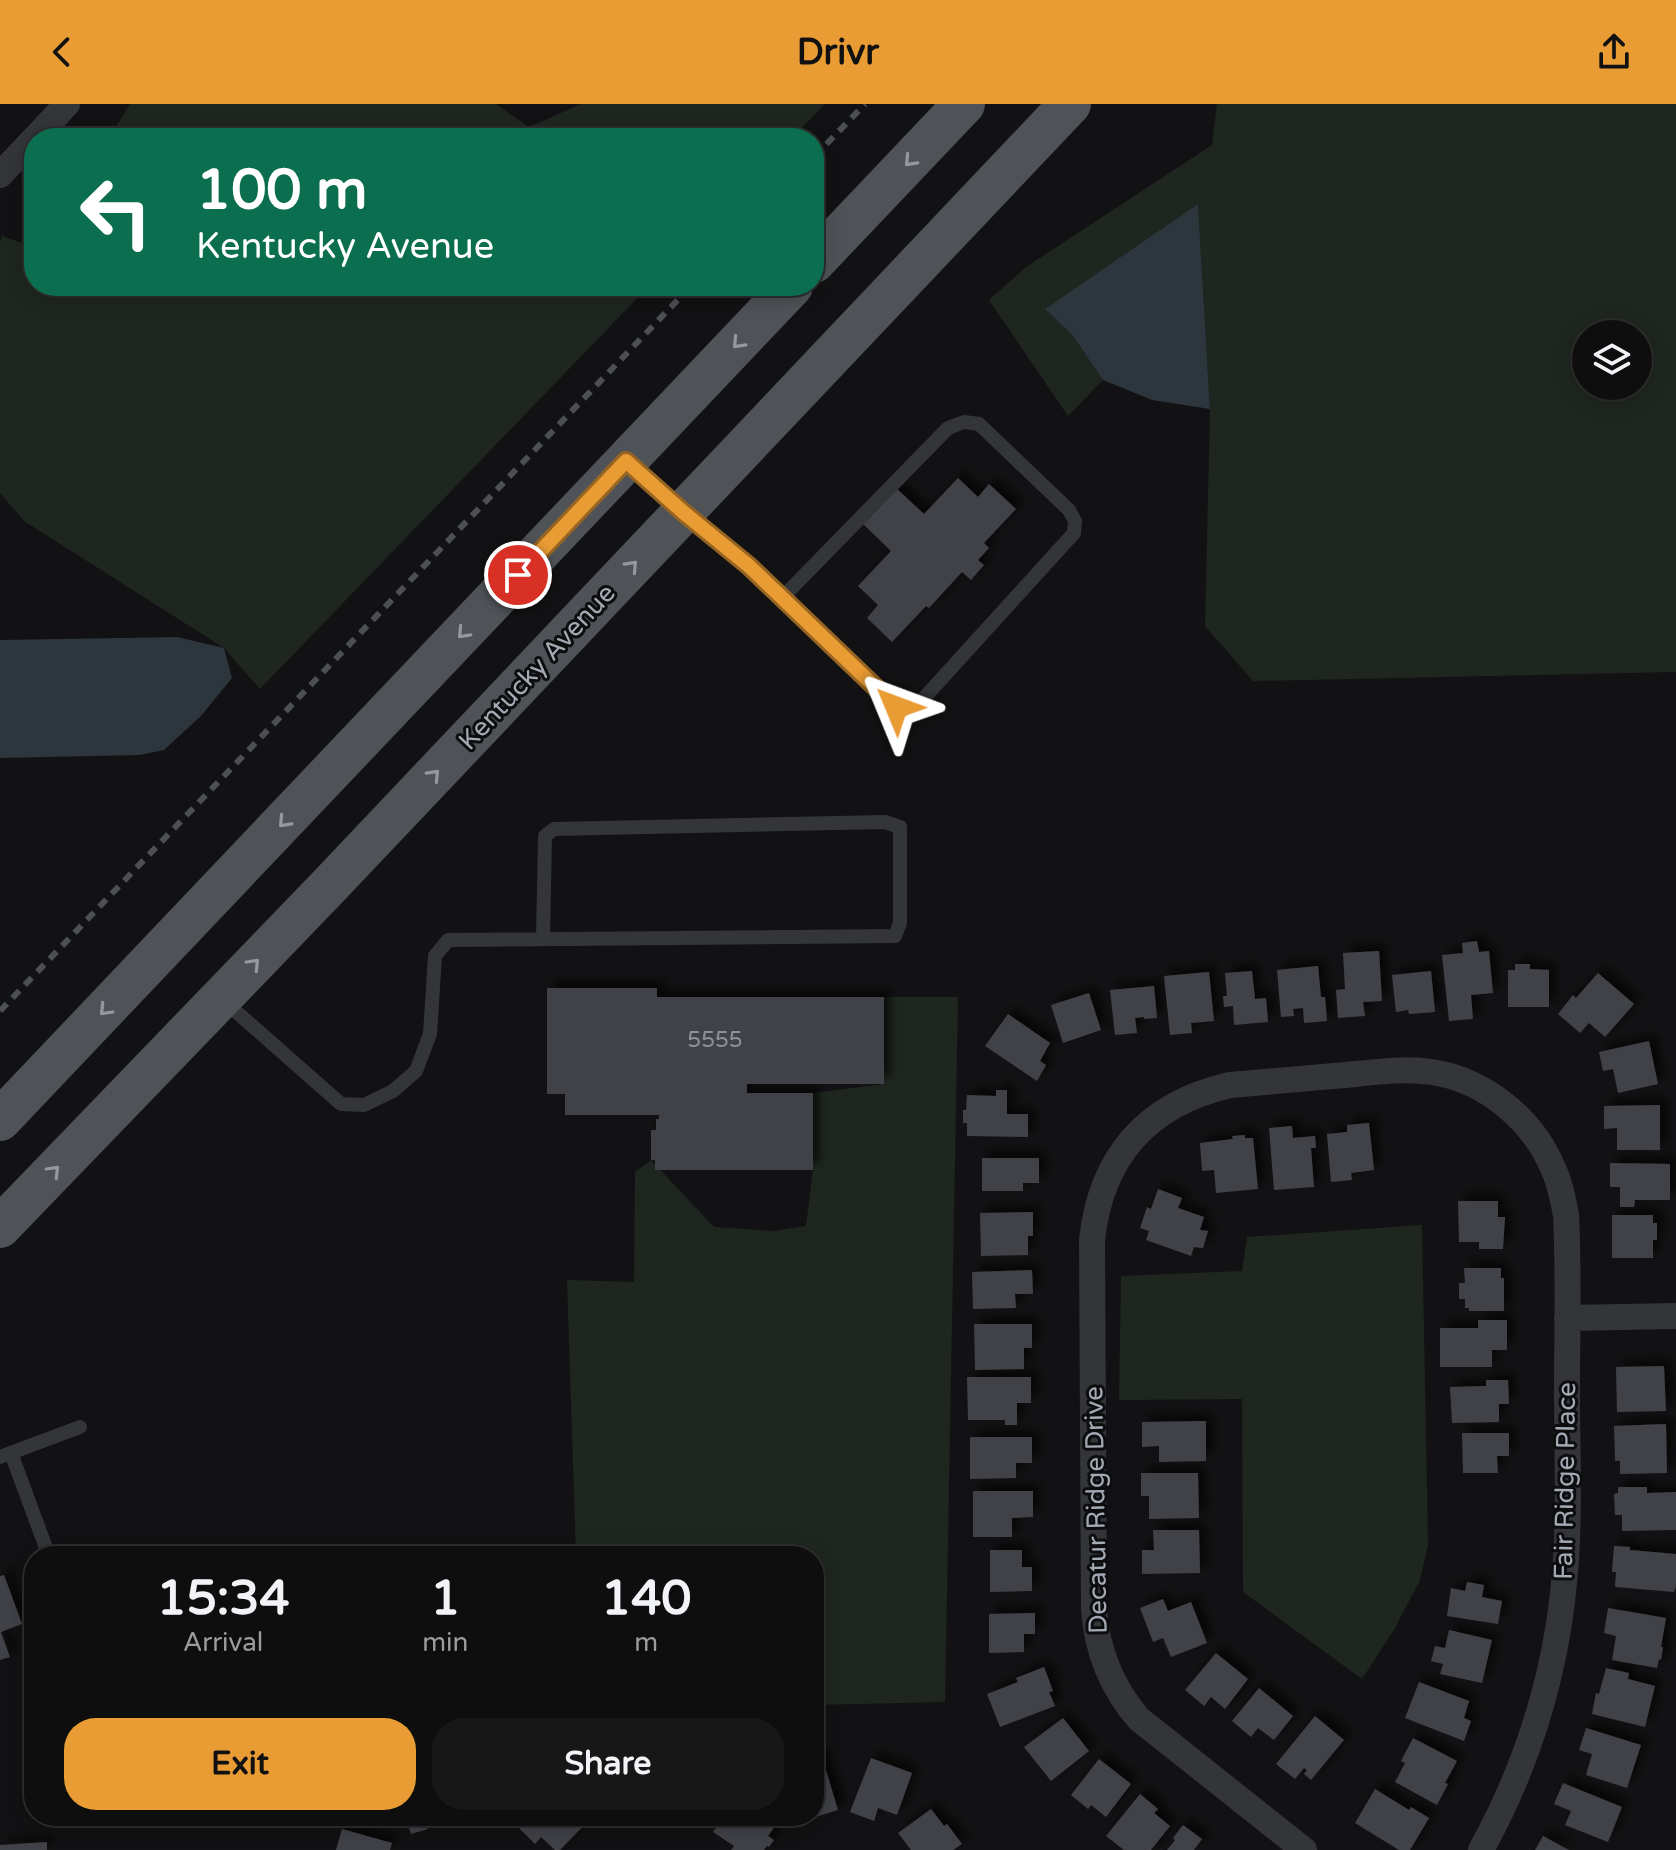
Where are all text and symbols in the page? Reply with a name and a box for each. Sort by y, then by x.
icon: back [40,30,84,74]
icon: share [1592,30,1636,74]
text: Drivr [797,31,879,74]
one-way arrow [906,151,920,166]
text: 100 m [196,157,367,224]
icon: left [64,160,168,264]
text: Kentucky Avenue [196,225,494,268]
map controls [1572,320,1652,400]
button: layers [1572,320,1652,400]
one-way arrow [733,333,747,348]
pin [484,541,552,609]
icon: arrive [496,553,540,597]
one-way arrow [622,561,636,576]
street label: Kentucky Avenue [452,578,622,756]
one-way arrow [457,624,472,638]
position arrow [854,665,938,749]
one-way arrow [424,770,438,785]
one-way arrow [279,813,293,827]
one-way arrow [245,958,259,973]
one-way arrow [99,1001,114,1015]
house number: 5555 [687,1027,743,1053]
one-way arrow [45,1166,59,1180]
street label: Fair Ridge Place [1548,1382,1582,1580]
street label: Decatur Ridge Drive [1078,1386,1114,1634]
text: 15:34 [157,1570,290,1628]
text: 1 [430,1570,460,1628]
text: 140 [601,1570,691,1628]
text: Arrival [183,1627,263,1658]
text: min [422,1627,468,1658]
text: m [634,1627,658,1658]
button: Exit [64,1718,416,1810]
button: Share [432,1718,784,1810]

